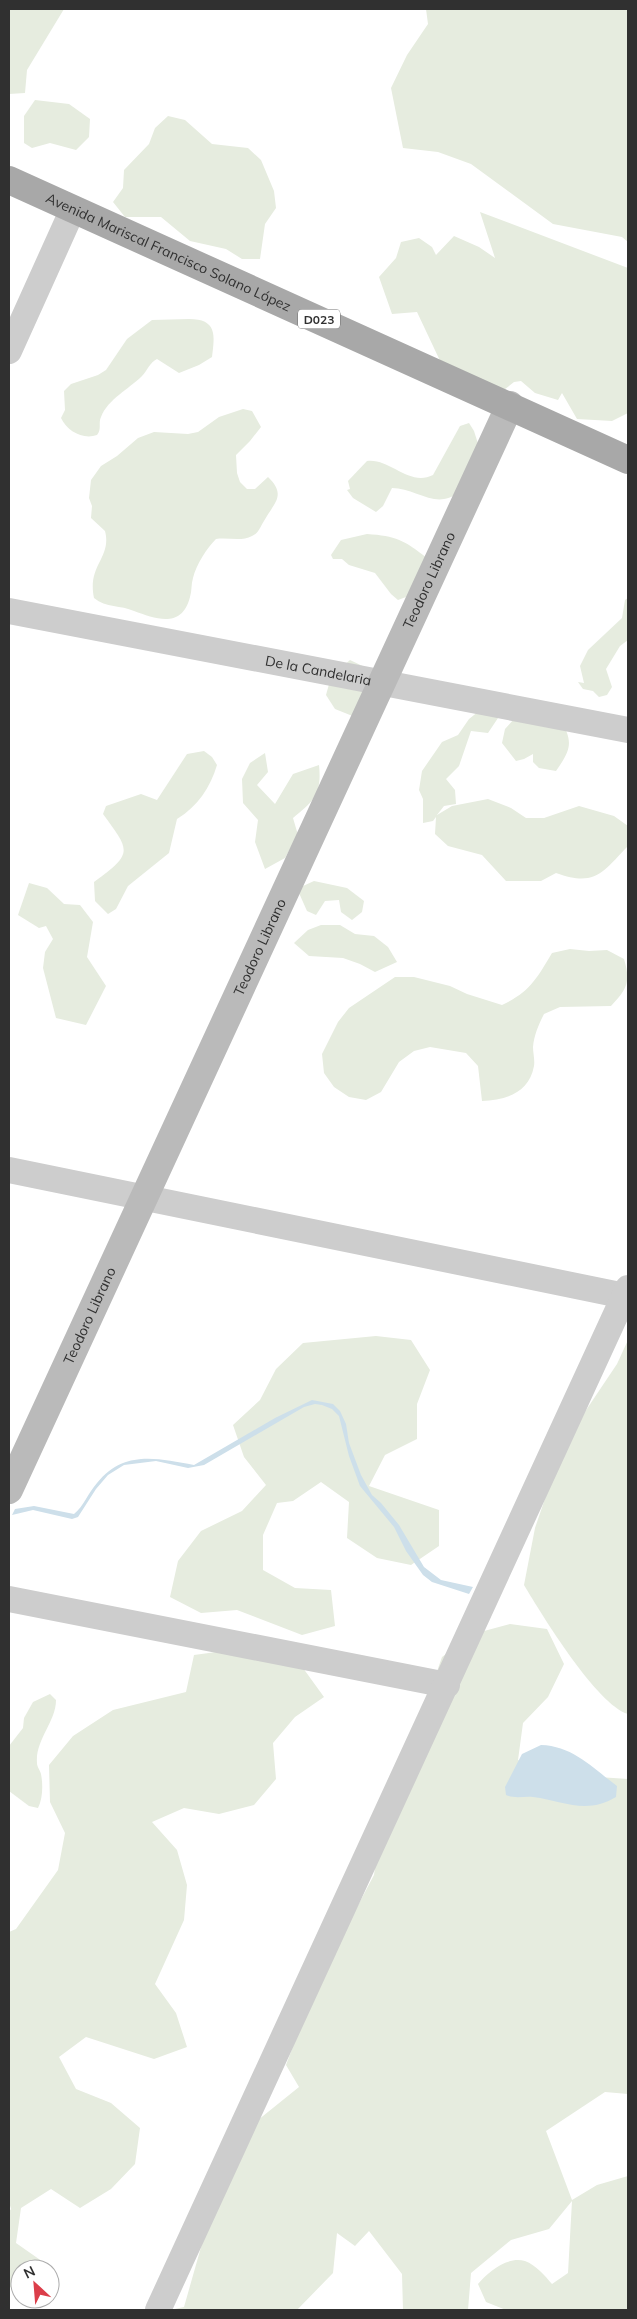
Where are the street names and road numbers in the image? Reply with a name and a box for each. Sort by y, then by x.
street label: Avenida Mariscal Francisco Solano López [43,189,294,315]
road number: D023 [298,310,340,328]
street label: Teodoro Librano [399,529,459,632]
street label: De la Candelaria [264,651,373,689]
street label: Teodoro Librano [229,896,290,999]
street label: Teodoro Librano [59,1264,120,1367]

